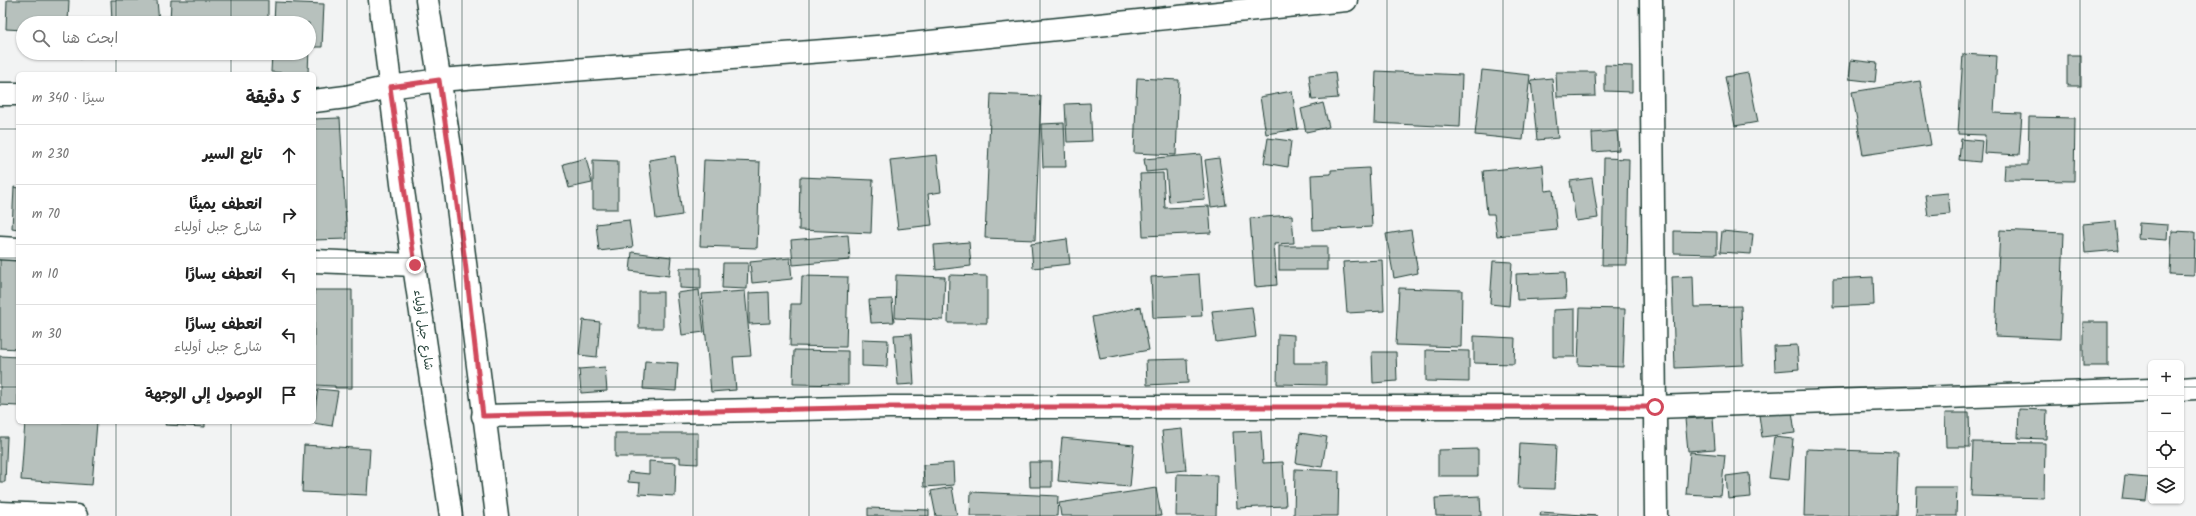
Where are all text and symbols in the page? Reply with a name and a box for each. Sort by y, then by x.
search box [16,16,316,60]
icon: search [30,27,52,49]
text: ابحث هنا [62,27,118,51]
text: 5 دقيقة [246,85,300,112]
text: سيرًا · 340 m [32,88,105,109]
text: تابع السير [203,143,262,167]
text: 230 m [32,144,69,165]
icon: ahead [278,144,300,166]
text: انعطف يمينًا [189,193,262,217]
text: 70 m [32,204,60,225]
icon: right [278,204,300,226]
text: شارع جبل أولياء [174,217,262,238]
route end [406,256,424,274]
text: انعطف يسارًا [185,263,262,287]
text: 10 m [32,264,58,285]
icon: left [278,264,300,286]
street label: شارع جبل أولياء [408,288,438,372]
text: انعطف يسارًا [185,313,262,337]
text: 30 m [32,324,62,345]
icon: left [278,324,300,346]
text: شارع جبل أولياء [174,337,262,358]
map controls [2148,360,2184,504]
button: + [2148,360,2184,396]
text: الوصول إلى الوجهة [145,383,262,407]
icon: arrive [278,384,300,406]
button: − [2148,396,2184,432]
route start [1646,398,1664,416]
button: locate [2148,432,2184,468]
button: layers [2148,468,2184,504]

